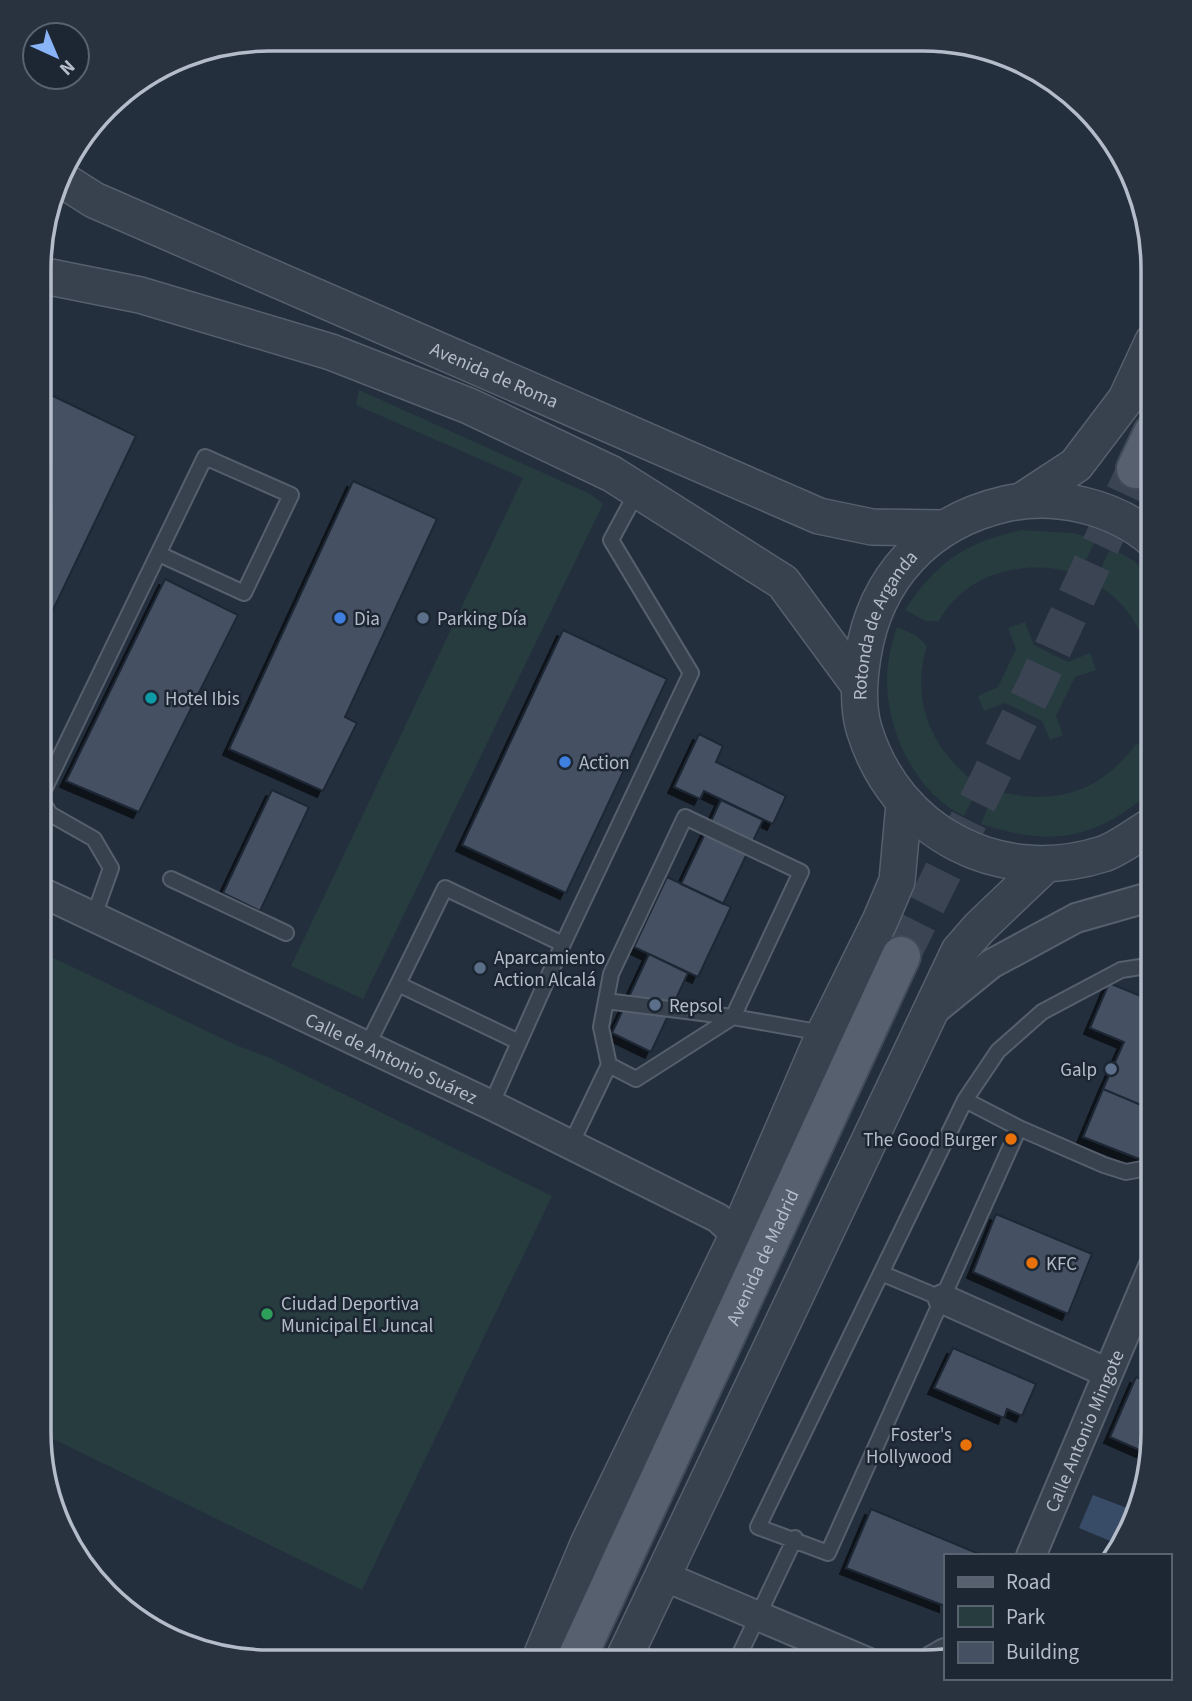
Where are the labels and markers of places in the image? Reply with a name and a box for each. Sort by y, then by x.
place label: Dia [354,606,380,633]
place label: Parking Día [437,606,527,633]
marker: Dia [332,610,348,626]
marker: Parking Día [415,610,431,626]
place label: Hotel Ibis [165,686,240,713]
marker: Hotel Ibis [143,690,159,706]
place label: Action [579,750,630,777]
marker: Action [557,754,573,770]
place label: Aparcamiento Action Alcalá [494,945,605,994]
marker: Aparcamiento Action Alcalá [472,960,488,976]
place label: Repsol [669,993,723,1020]
marker: Repsol [647,997,663,1013]
place label: Galp [1060,1057,1097,1084]
marker: Galp [1103,1061,1119,1077]
place label: The Good Burger [863,1127,997,1154]
marker: The Good Burger [1003,1131,1019,1147]
place label: KFC [1046,1251,1077,1278]
marker: KFC [1024,1255,1040,1271]
place label: Ciudad Deportiva Municipal El Juncal [281,1291,434,1340]
marker: Ciudad Deportiva Municipal El Juncal [259,1306,275,1322]
place label: Foster's Hollywood [866,1422,952,1471]
marker: Foster's Hollywood [958,1437,974,1453]

